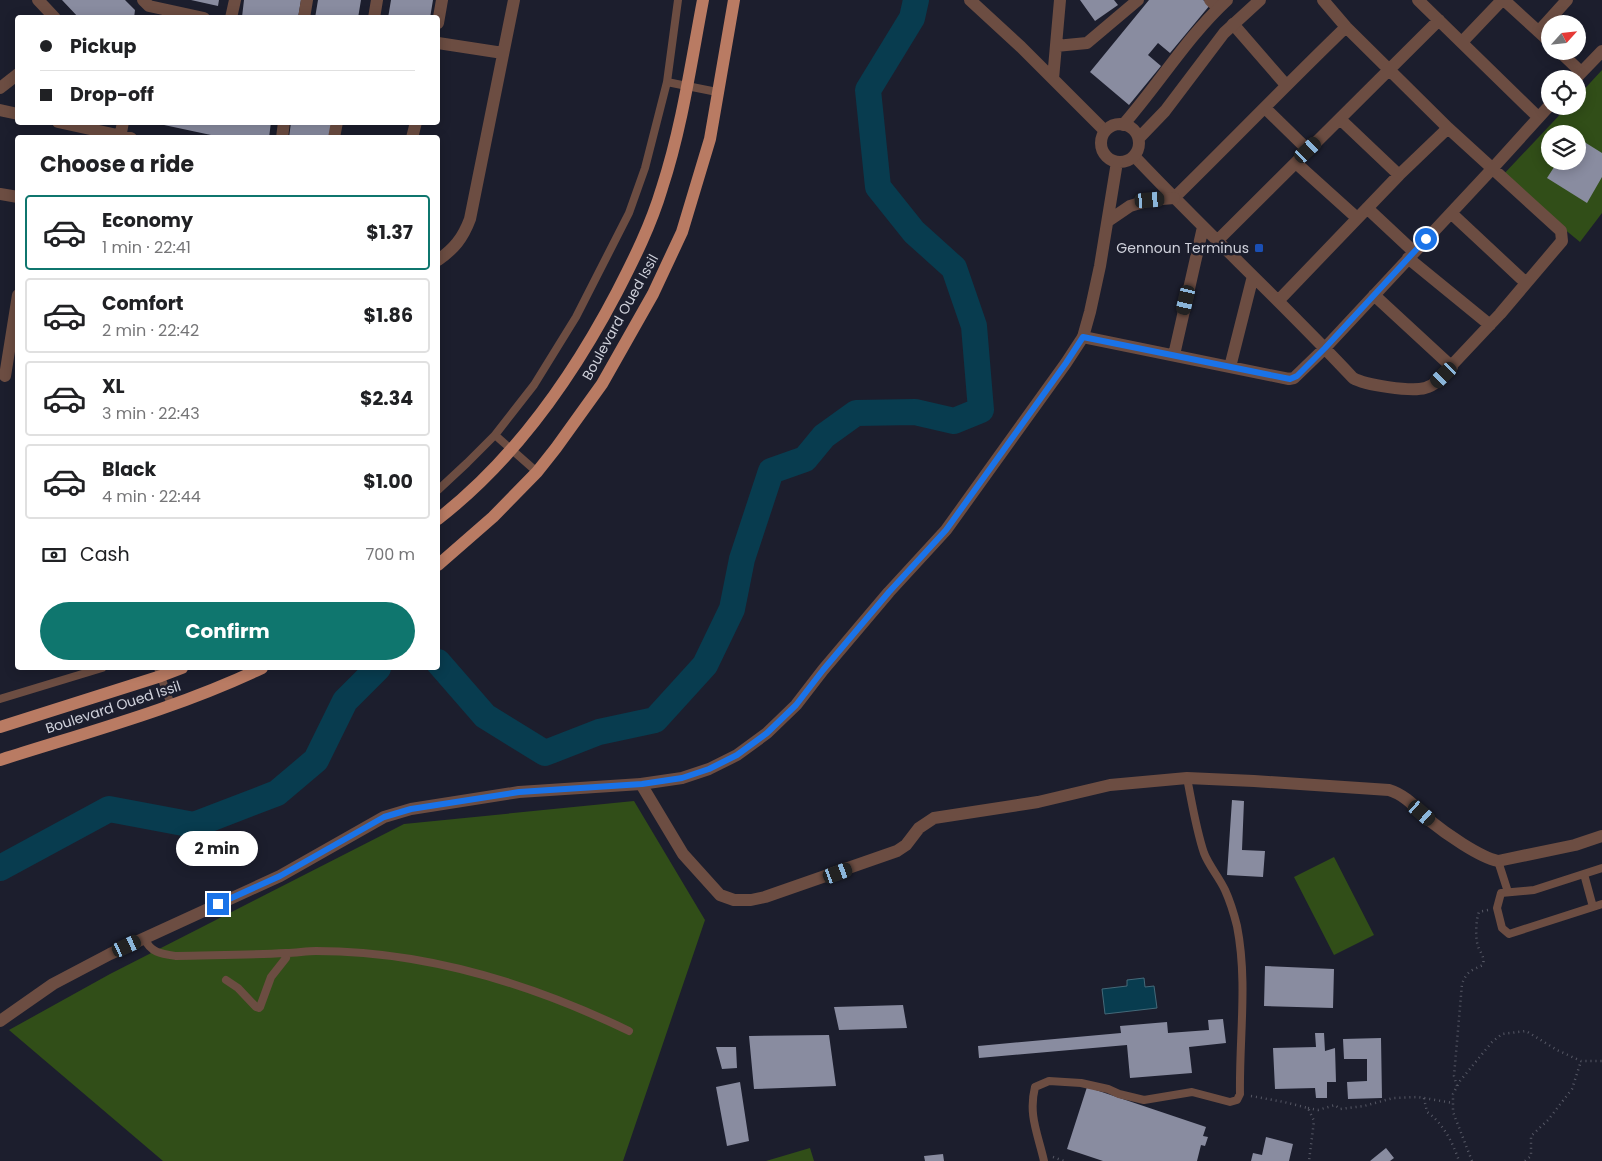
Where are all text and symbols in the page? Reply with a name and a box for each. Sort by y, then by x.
north arrow [1541,15,1586,60]
map controls [1541,15,1586,170]
text: Pickup [70,33,136,60]
button: locate [1541,70,1586,115]
text: Drop-off [70,81,154,108]
button: layers [1541,125,1586,170]
car [1291,134,1324,166]
text: Choose a ride [40,149,194,180]
car [1134,191,1165,209]
text: Economy [102,207,193,234]
icon: car [42,210,87,255]
text: $1.37 [366,219,413,246]
route start [1415,228,1437,250]
text: 1 min · 22:41 [102,236,191,259]
place label: Gennoun Terminus [1116,238,1249,258]
marker: Gennoun Terminus [1253,242,1265,254]
street label: Boulevard Oued Issil [577,250,663,384]
car [1175,284,1196,316]
text: Comfort [102,290,184,317]
icon: car [42,293,87,338]
text: $1.86 [364,302,413,329]
text: 2 min · 22:42 [102,319,199,342]
car [1428,359,1460,391]
text: XL [102,373,125,400]
icon: car [42,376,87,421]
text: $2.34 [360,385,413,412]
text: 3 min · 22:43 [102,402,200,425]
text: Black [102,456,156,483]
icon: car [42,459,87,504]
text: $1.00 [363,468,413,495]
text: 4 min · 22:44 [102,485,201,508]
icon: cash [40,541,68,569]
text: Cash [80,541,130,568]
text: 700 m [365,543,415,566]
button: Confirm [40,602,415,660]
street label: Boulevard Oued Issil [43,676,183,738]
car [1405,797,1438,829]
callout: 2 min [177,832,259,866]
text: 2 min [195,837,239,860]
car [821,861,854,885]
route end [207,893,229,915]
car [110,933,143,959]

